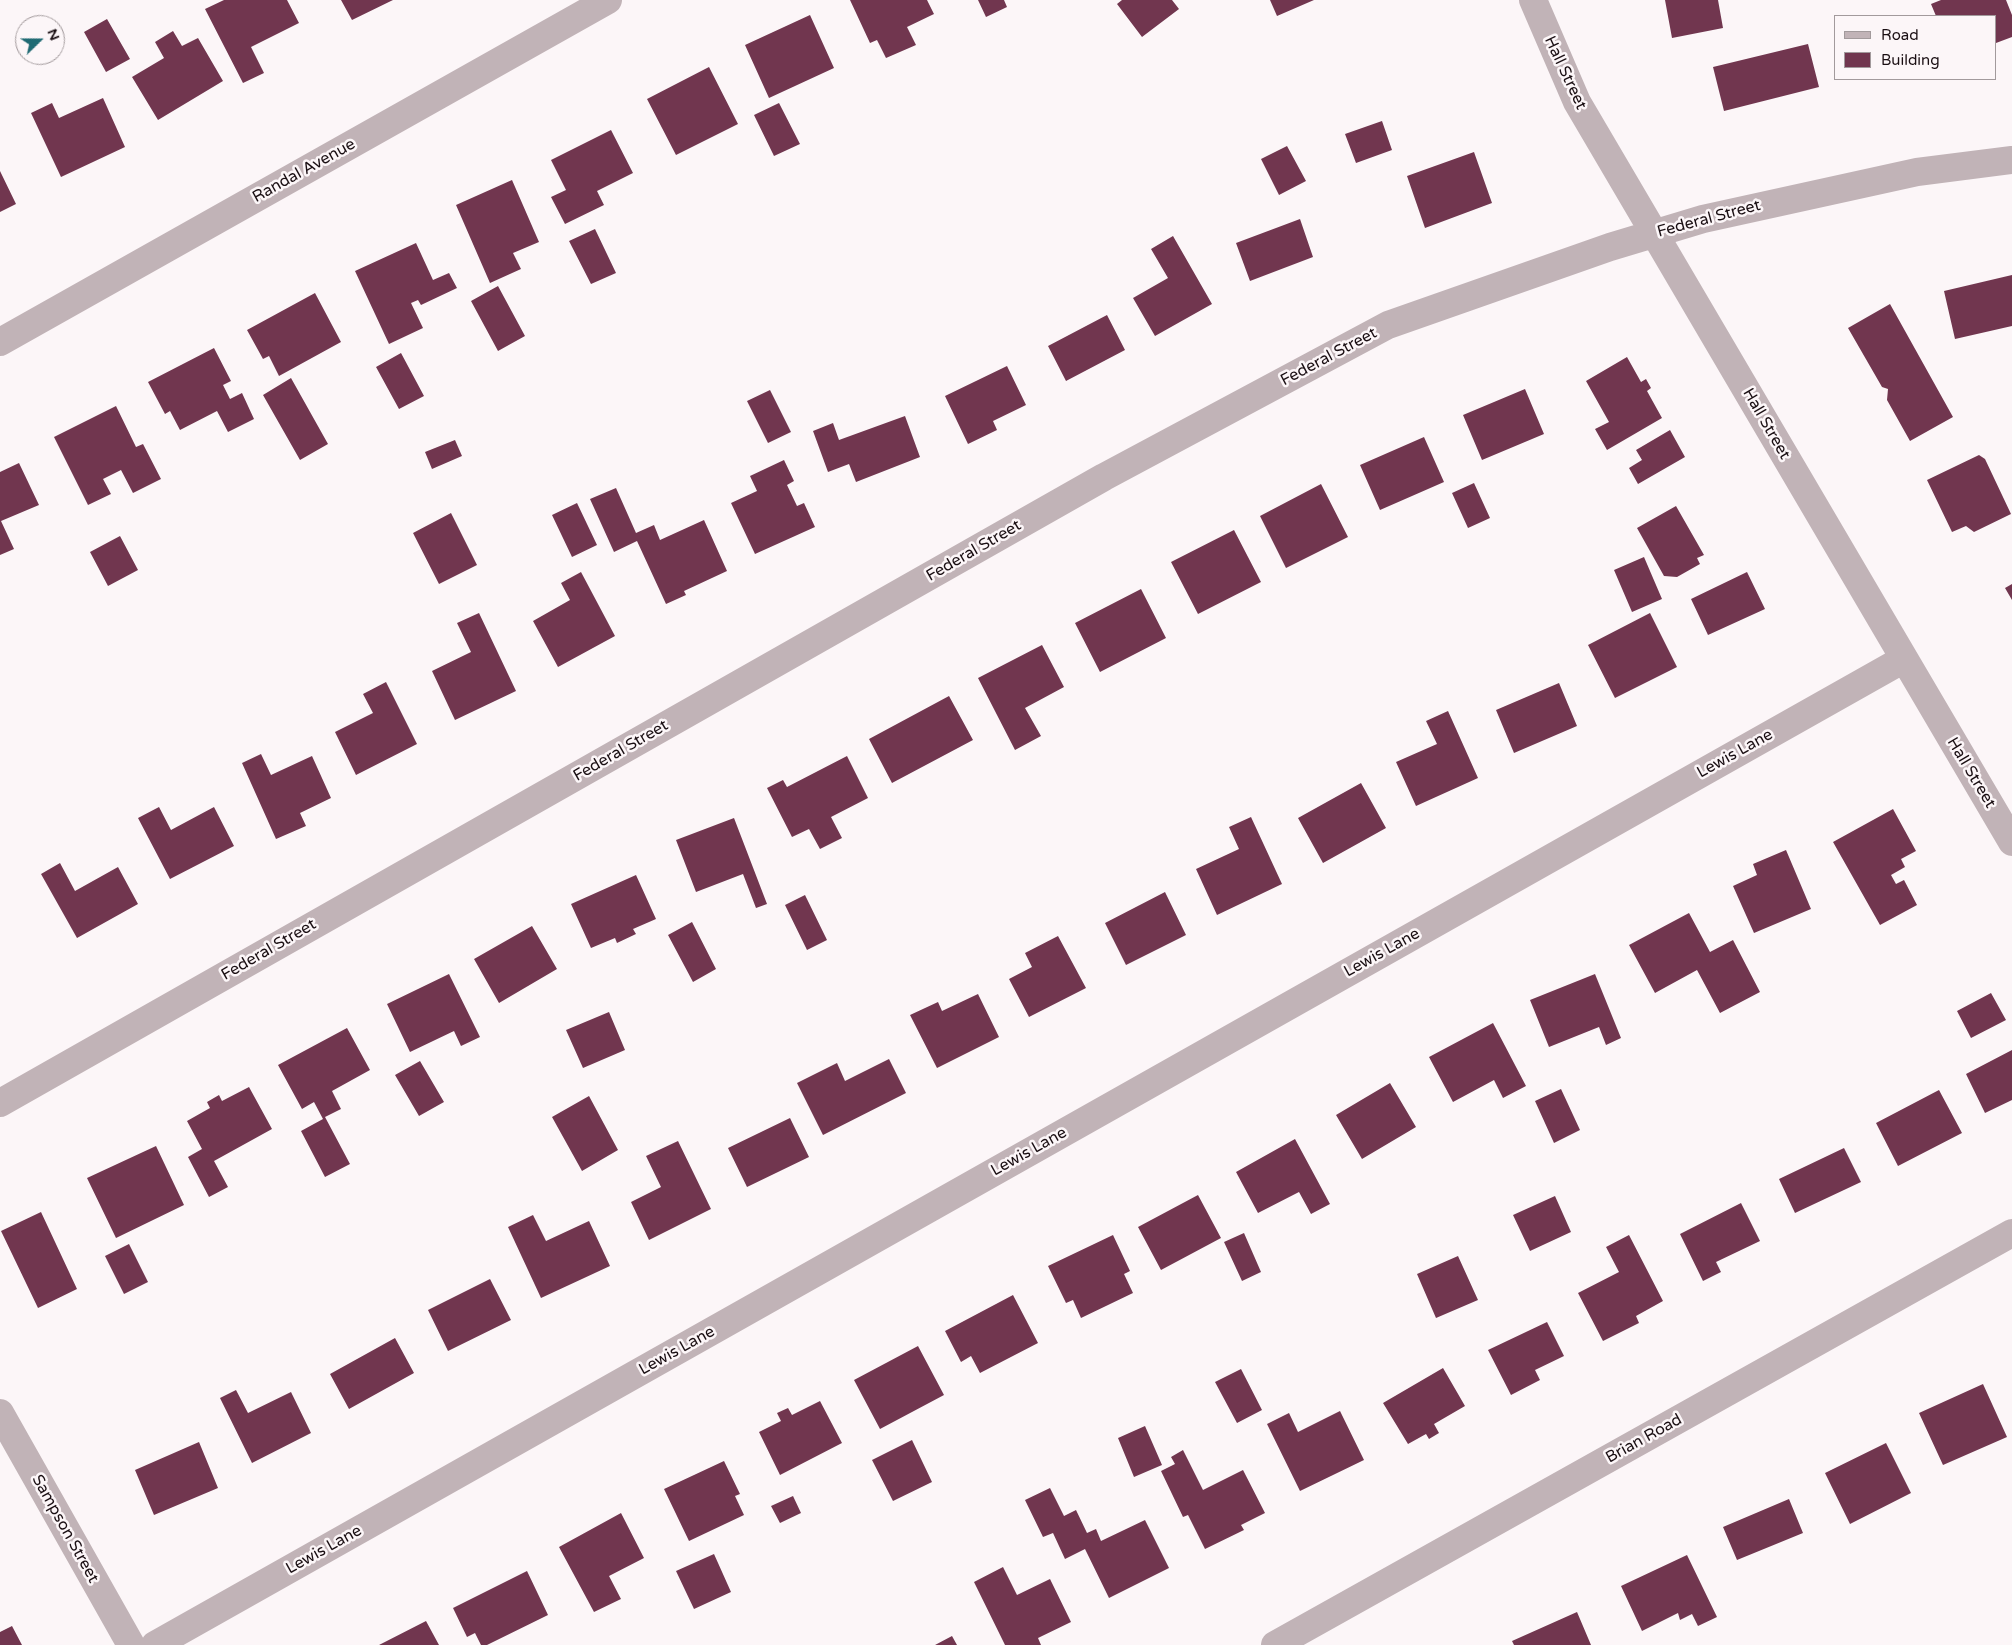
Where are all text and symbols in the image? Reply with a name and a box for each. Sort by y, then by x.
north arrow [15,15,65,65]
legend [1834,15,1997,80]
text: N [43,26,63,43]
text: Road [1881,26,1919,44]
street label: Hall Street [1540,33,1590,113]
text: Building [1881,51,1940,69]
street label: Randal Avenue [249,135,359,207]
street label: Federal Street [1655,196,1763,242]
street label: Federal Street [1278,324,1380,390]
street label: Hall Street [1738,385,1794,463]
street label: Federal Street [923,516,1025,586]
street label: Federal Street [570,716,672,786]
street label: Lewis Lane [1694,725,1776,783]
street label: Hall Street [1942,734,2000,812]
street label: Federal Street [218,915,320,985]
street label: Lewis Lane [1341,924,1423,982]
street label: Lewis Lane [988,1123,1070,1181]
street label: Lewis Lane [636,1322,718,1380]
street label: Brian Road [1603,1410,1685,1468]
street label: Sampson Street [27,1472,103,1586]
street label: Lewis Lane [283,1521,365,1579]

